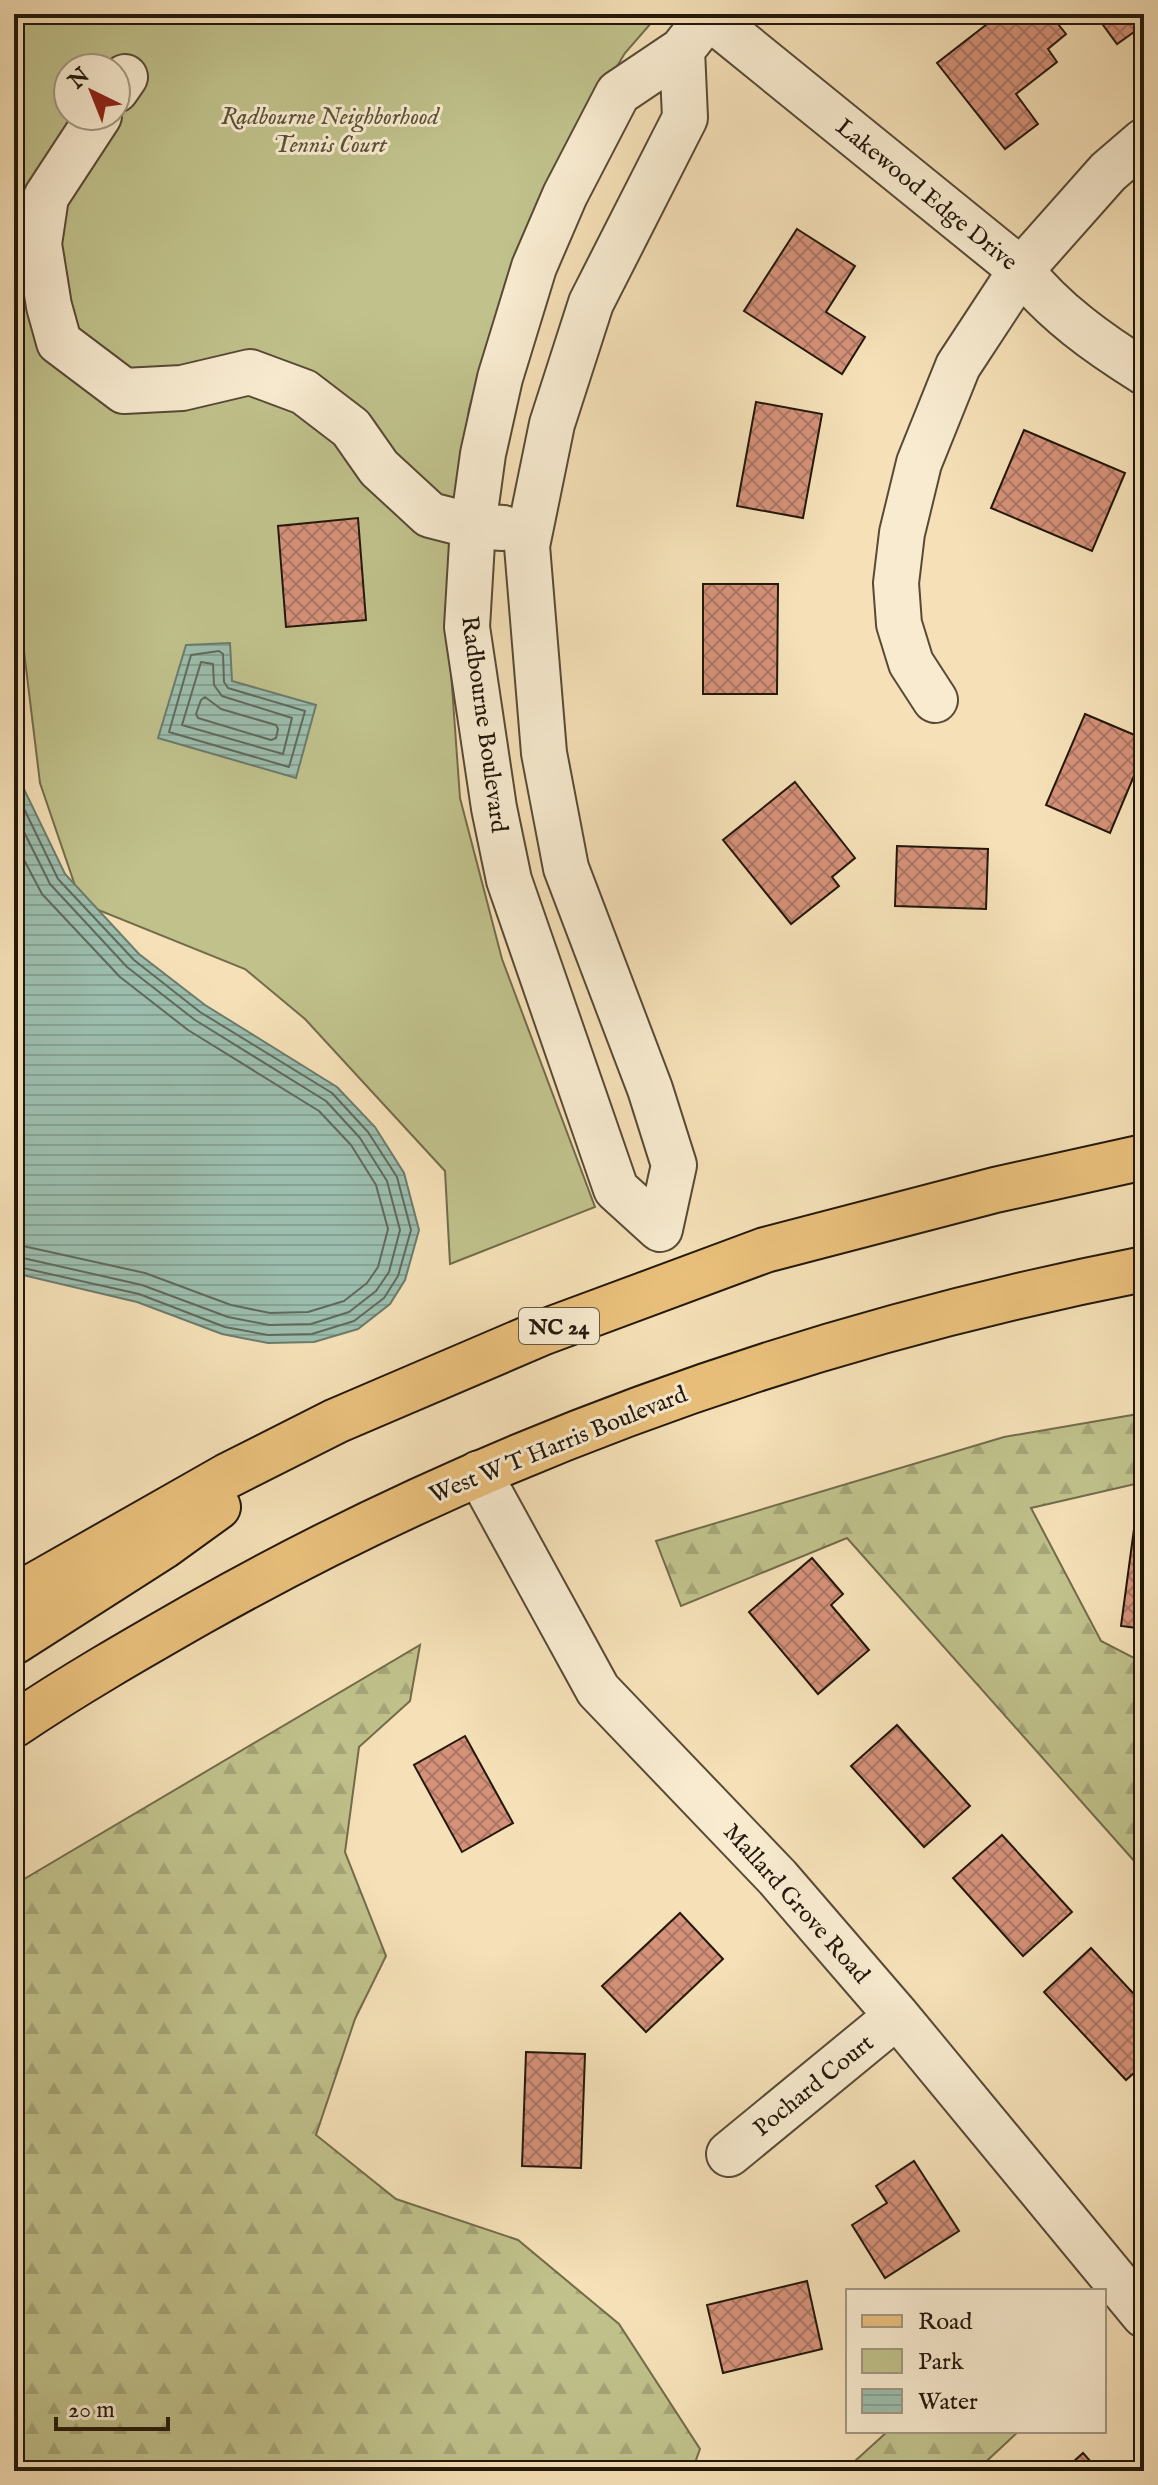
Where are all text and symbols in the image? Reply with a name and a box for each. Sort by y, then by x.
north arrow [52,52,132,132]
text: N [62,62,96,96]
park label: Radbourne Neighborhood Tennis Court [221,102,441,161]
street label: Lakewood Edge Drive [829,112,1023,278]
street label: Radbourne Boulevard [453,614,514,835]
road number: NC 24 [519,1308,599,1344]
street label: West W T Harris Boulevard [425,1379,692,1511]
street label: Mallard Grove Road [716,1817,876,1991]
street label: Pochard Court [747,2028,880,2144]
legend [846,2289,1106,2433]
text: Road [918,2307,972,2338]
text: Park [918,2347,964,2378]
scale bar [56,2381,168,2431]
text: Water [918,2387,978,2418]
text: 20 m [68,2395,115,2426]

